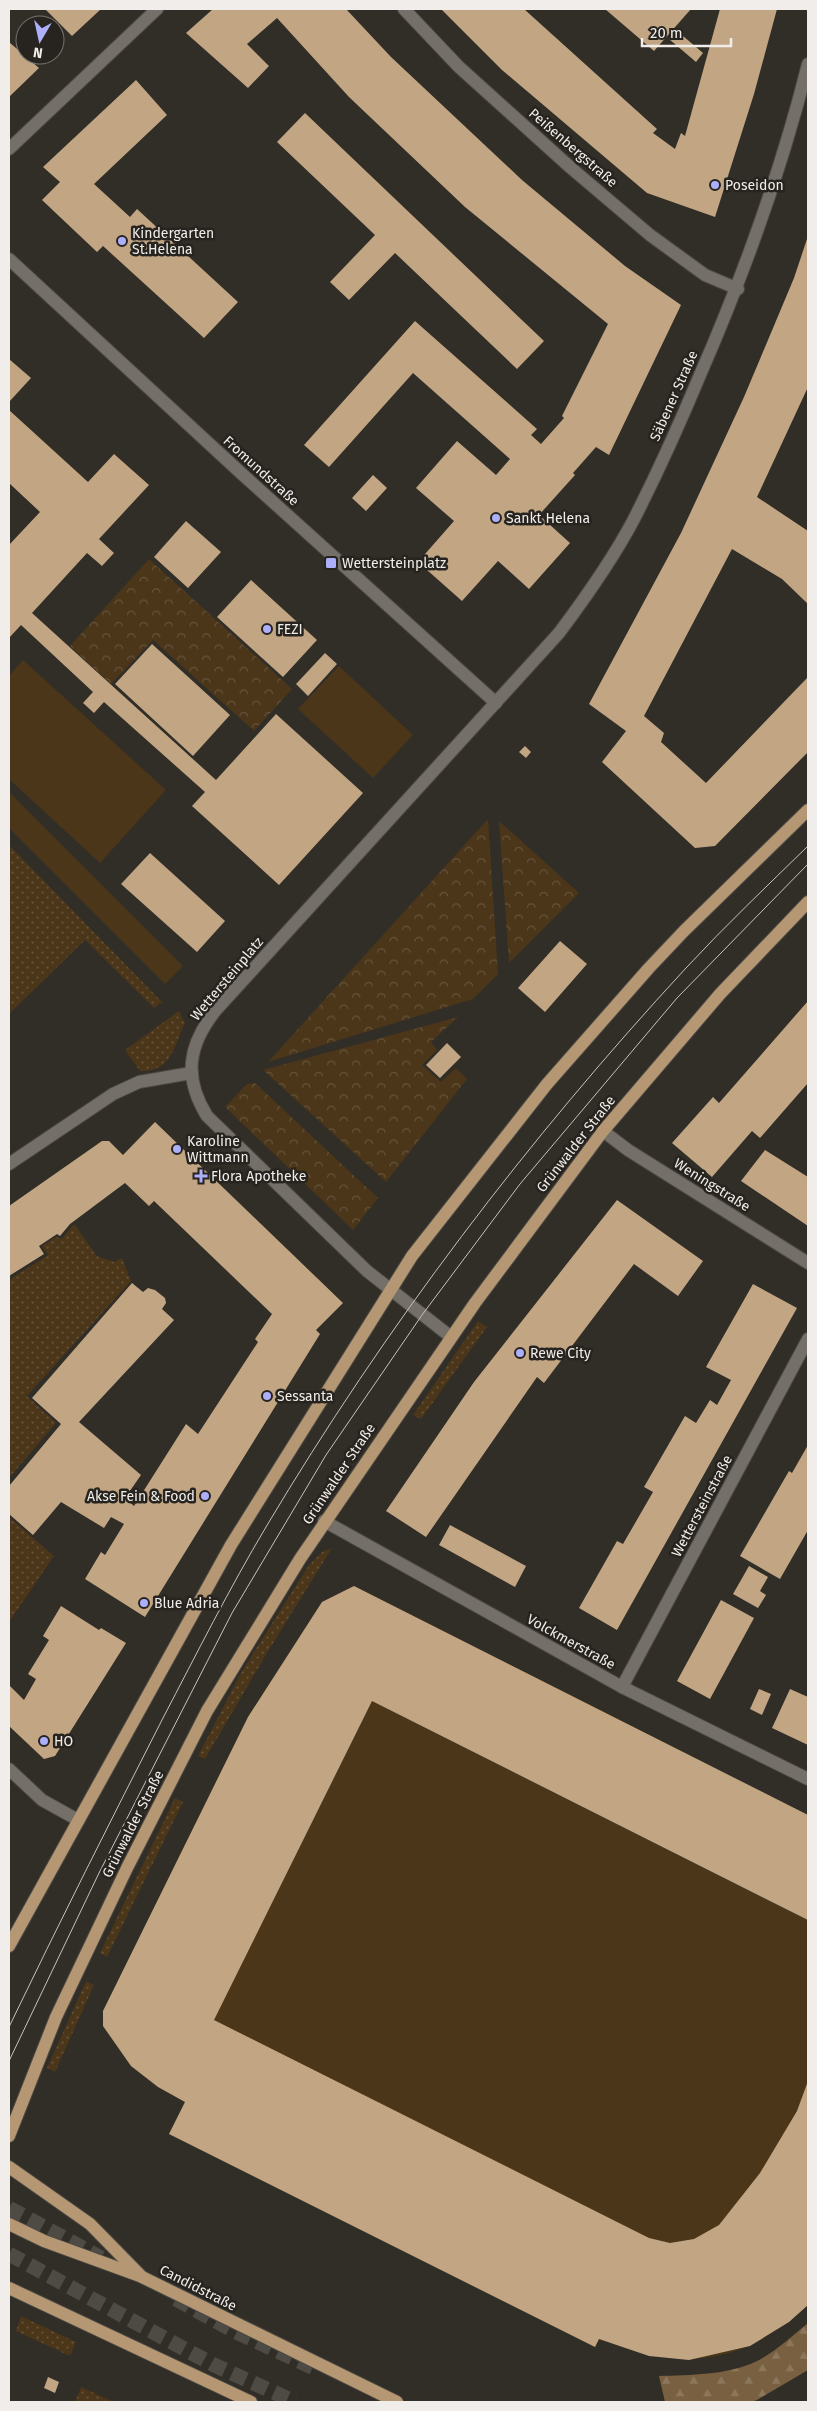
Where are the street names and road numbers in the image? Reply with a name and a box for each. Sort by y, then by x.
street label: Peißenbergstraße [525,105,621,191]
street label: Säbener Straße [646,348,702,444]
street label: Fromundstraße [220,432,302,510]
street label: Wettersteinplatz [187,934,267,1024]
street label: Grünwalder Straße [533,1092,619,1196]
street label: Weningstraße [671,1155,753,1215]
street label: Grünwalder Straße [299,1420,379,1528]
street label: Wettersteinstraße [668,1452,736,1560]
street label: Volckmerstraße [524,1611,618,1673]
street label: Grünwalder Straße [99,1767,167,1881]
street label: Candidstraße [157,2261,239,2315]

